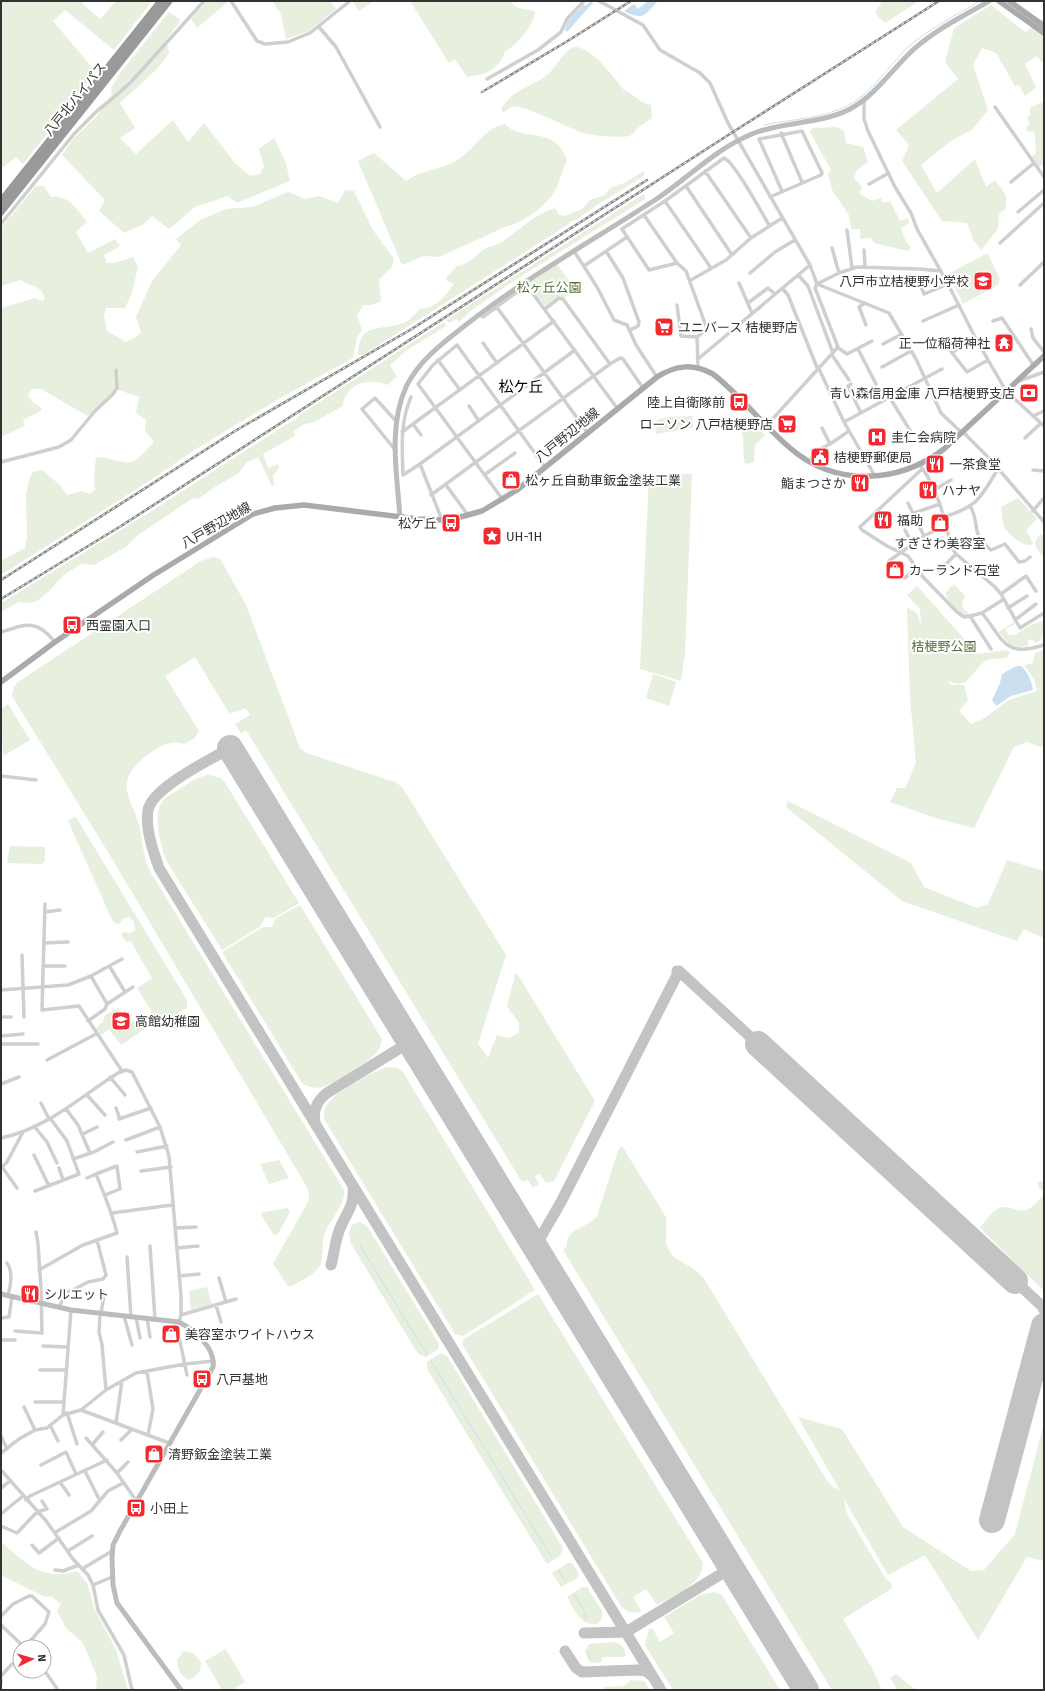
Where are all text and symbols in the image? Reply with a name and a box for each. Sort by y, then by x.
street label: 八戸北バイパス [41,59,109,139]
school or university icon: 八戸市立桔梗野小学校 [972,270,994,292]
place label: 八戸市立桔梗野小学校 [839,274,969,289]
park label: 松ヶ丘公園 [516,280,582,295]
supermarket icon: ユニバース 桔梗野店 [653,316,675,338]
place label: ユニバース 桔梗野店 [678,320,798,335]
temple icon: 正一位稲荷神社 [993,332,1015,354]
place label: 正一位稲荷神社 [899,336,990,351]
district label: 松ケ丘 [498,378,544,396]
bank icon: 青い森信用金庫 八戸桔梗野支店 [1018,382,1040,404]
place label: 青い森信用金庫 八戸桔梗野支店 [830,386,1015,401]
bus stop icon: 陸上自衛隊前 [728,391,750,413]
place label: 陸上自衛隊前 [647,395,725,410]
street label: 八戸野辺地線 [532,405,602,465]
supermarket icon: ローソン 八戸桔梗野店 [776,413,798,435]
place label: ローソン 八戸桔梗野店 [640,417,773,432]
hospital icon: 圭仁会病院 [866,426,888,448]
place label: 圭仁会病院 [891,430,956,445]
public building icon: 桔梗野郵便局 [809,446,831,468]
place label: 桔梗野郵便局 [834,450,912,465]
restaurant icon: 一茶食堂 [924,453,946,475]
place label: 一茶食堂 [949,457,1001,472]
shop icon: 松ヶ丘自動車鈑金塗装工業 [500,469,522,491]
restaurant icon: 鮨まつさか [849,472,871,494]
place label: 松ヶ丘自動車鈑金塗装工業 [525,473,681,488]
place label: 鮨まつさか [781,476,846,491]
restaurant icon: ハナヤ [917,479,939,501]
place label: ハナヤ [942,483,981,498]
street label: 八戸野辺地線 [178,499,254,551]
restaurant icon: 福助 [872,509,894,531]
bus stop icon: 松ケ丘 [440,512,462,534]
shop icon: すぎさわ美容室 [929,512,951,534]
place label: 福助 [897,513,923,528]
place label: 松ケ丘 [398,516,437,531]
place icon: UH-1H [481,525,503,547]
place label: UH-1H [506,529,542,544]
place label: すぎさわ美容室 [894,536,986,551]
shop icon: カーランド石堂 [884,559,906,581]
place label: カーランド石堂 [909,563,1000,578]
bus stop icon: 西霊園入口 [61,614,83,636]
place label: 西霊園入口 [86,618,151,633]
park label: 桔梗野公園 [911,639,977,654]
school or university icon: 高館幼稚園 [110,1010,132,1032]
place label: 高館幼稚園 [135,1014,200,1029]
restaurant icon: シルエット [19,1283,41,1305]
place label: シルエット [44,1287,109,1302]
shop icon: 美容室ホワイトハウス [160,1323,182,1345]
place label: 美容室ホワイトハウス [185,1327,315,1342]
bus stop icon: 八戸基地 [191,1368,213,1390]
place label: 八戸基地 [216,1372,268,1387]
shop icon: 清野鈑金塗装工業 [143,1443,165,1465]
place label: 清野鈑金塗装工業 [168,1447,272,1462]
bus stop icon: 小田上 [125,1497,147,1519]
place label: 小田上 [150,1501,189,1516]
north arrow [12,1639,52,1679]
text: N [35,1654,48,1662]

